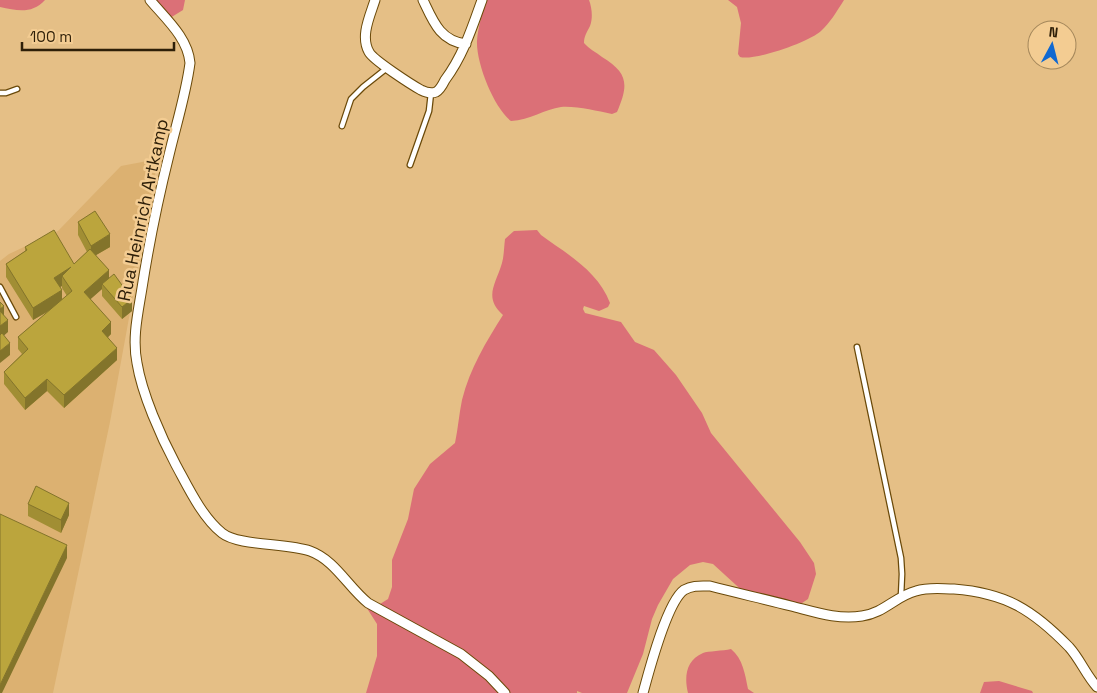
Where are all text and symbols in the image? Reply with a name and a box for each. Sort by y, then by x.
scale bar [22,20,175,52]
north arrow [1027,20,1077,70]
text: N [1048,23,1059,42]
text: 100 m [30,27,72,46]
street label: Rua Heinrich Artkamp [112,117,173,303]

